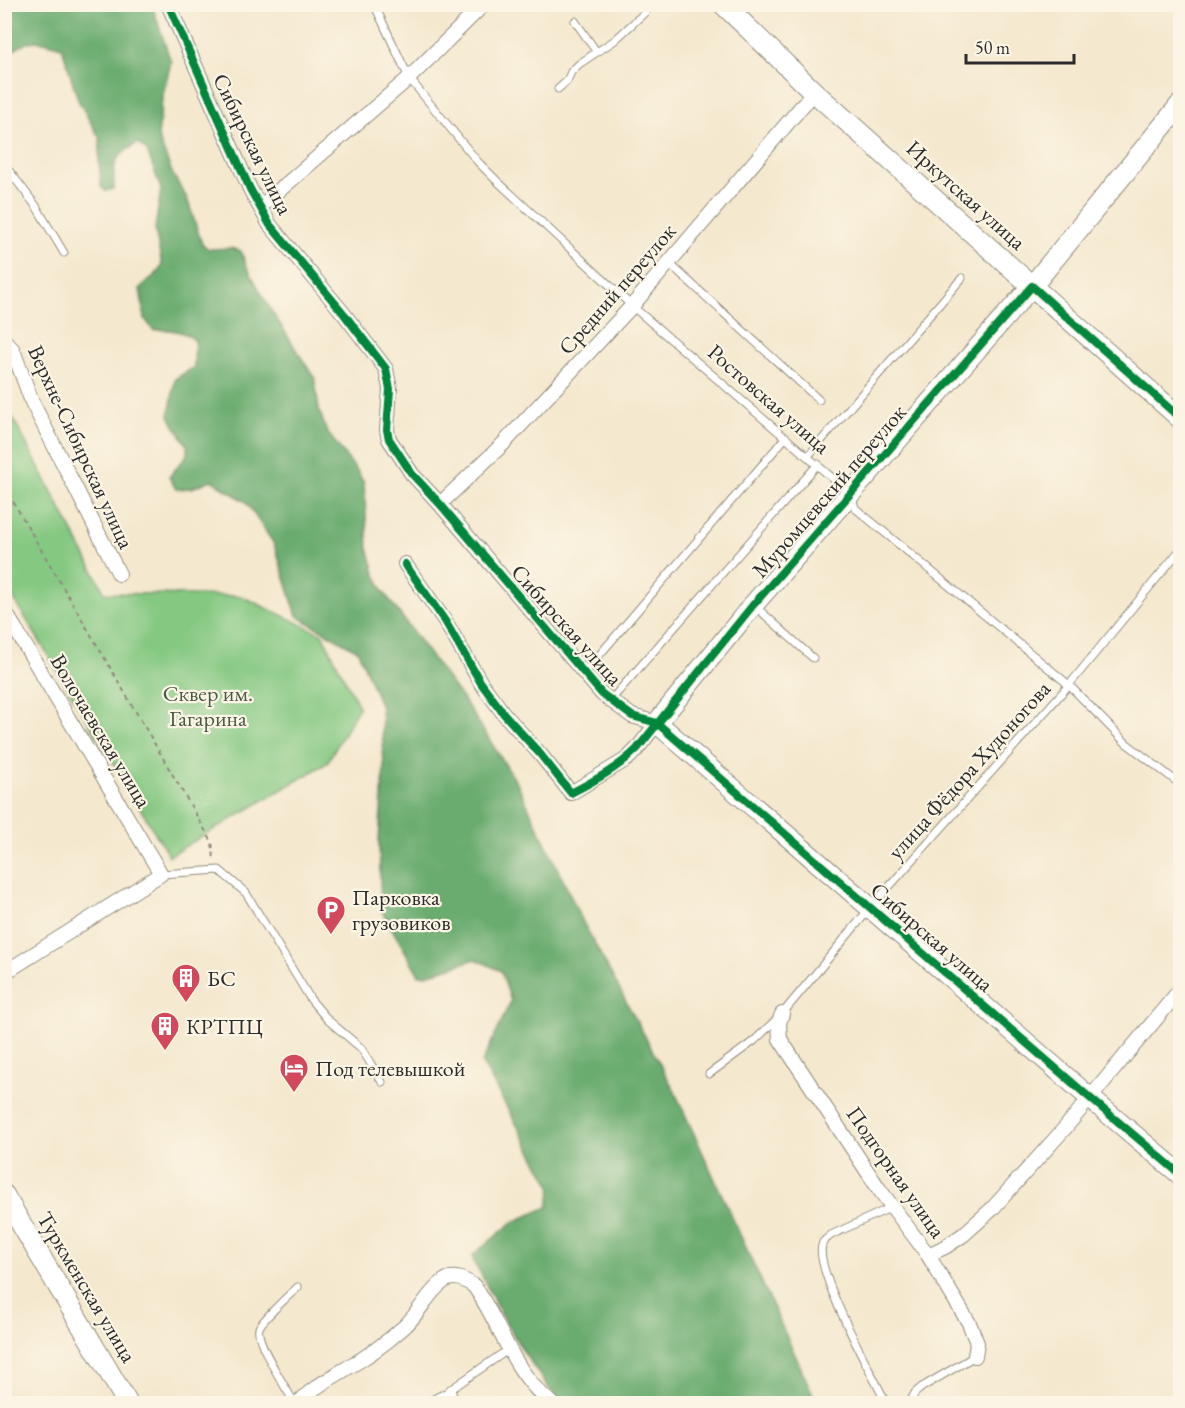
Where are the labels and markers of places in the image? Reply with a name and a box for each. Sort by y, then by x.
place label: Парковка грузовиков [352,883,451,937]
parking icon: Парковка грузовиков [315,894,347,936]
building icon: БС [170,962,202,1004]
place label: БС [207,964,236,993]
building icon: КРТПЦ [149,1010,181,1052]
place label: КРТПЦ [186,1012,263,1041]
hotel icon: Под телевышкой [278,1052,310,1094]
place label: Под телевышкой [315,1054,466,1083]

